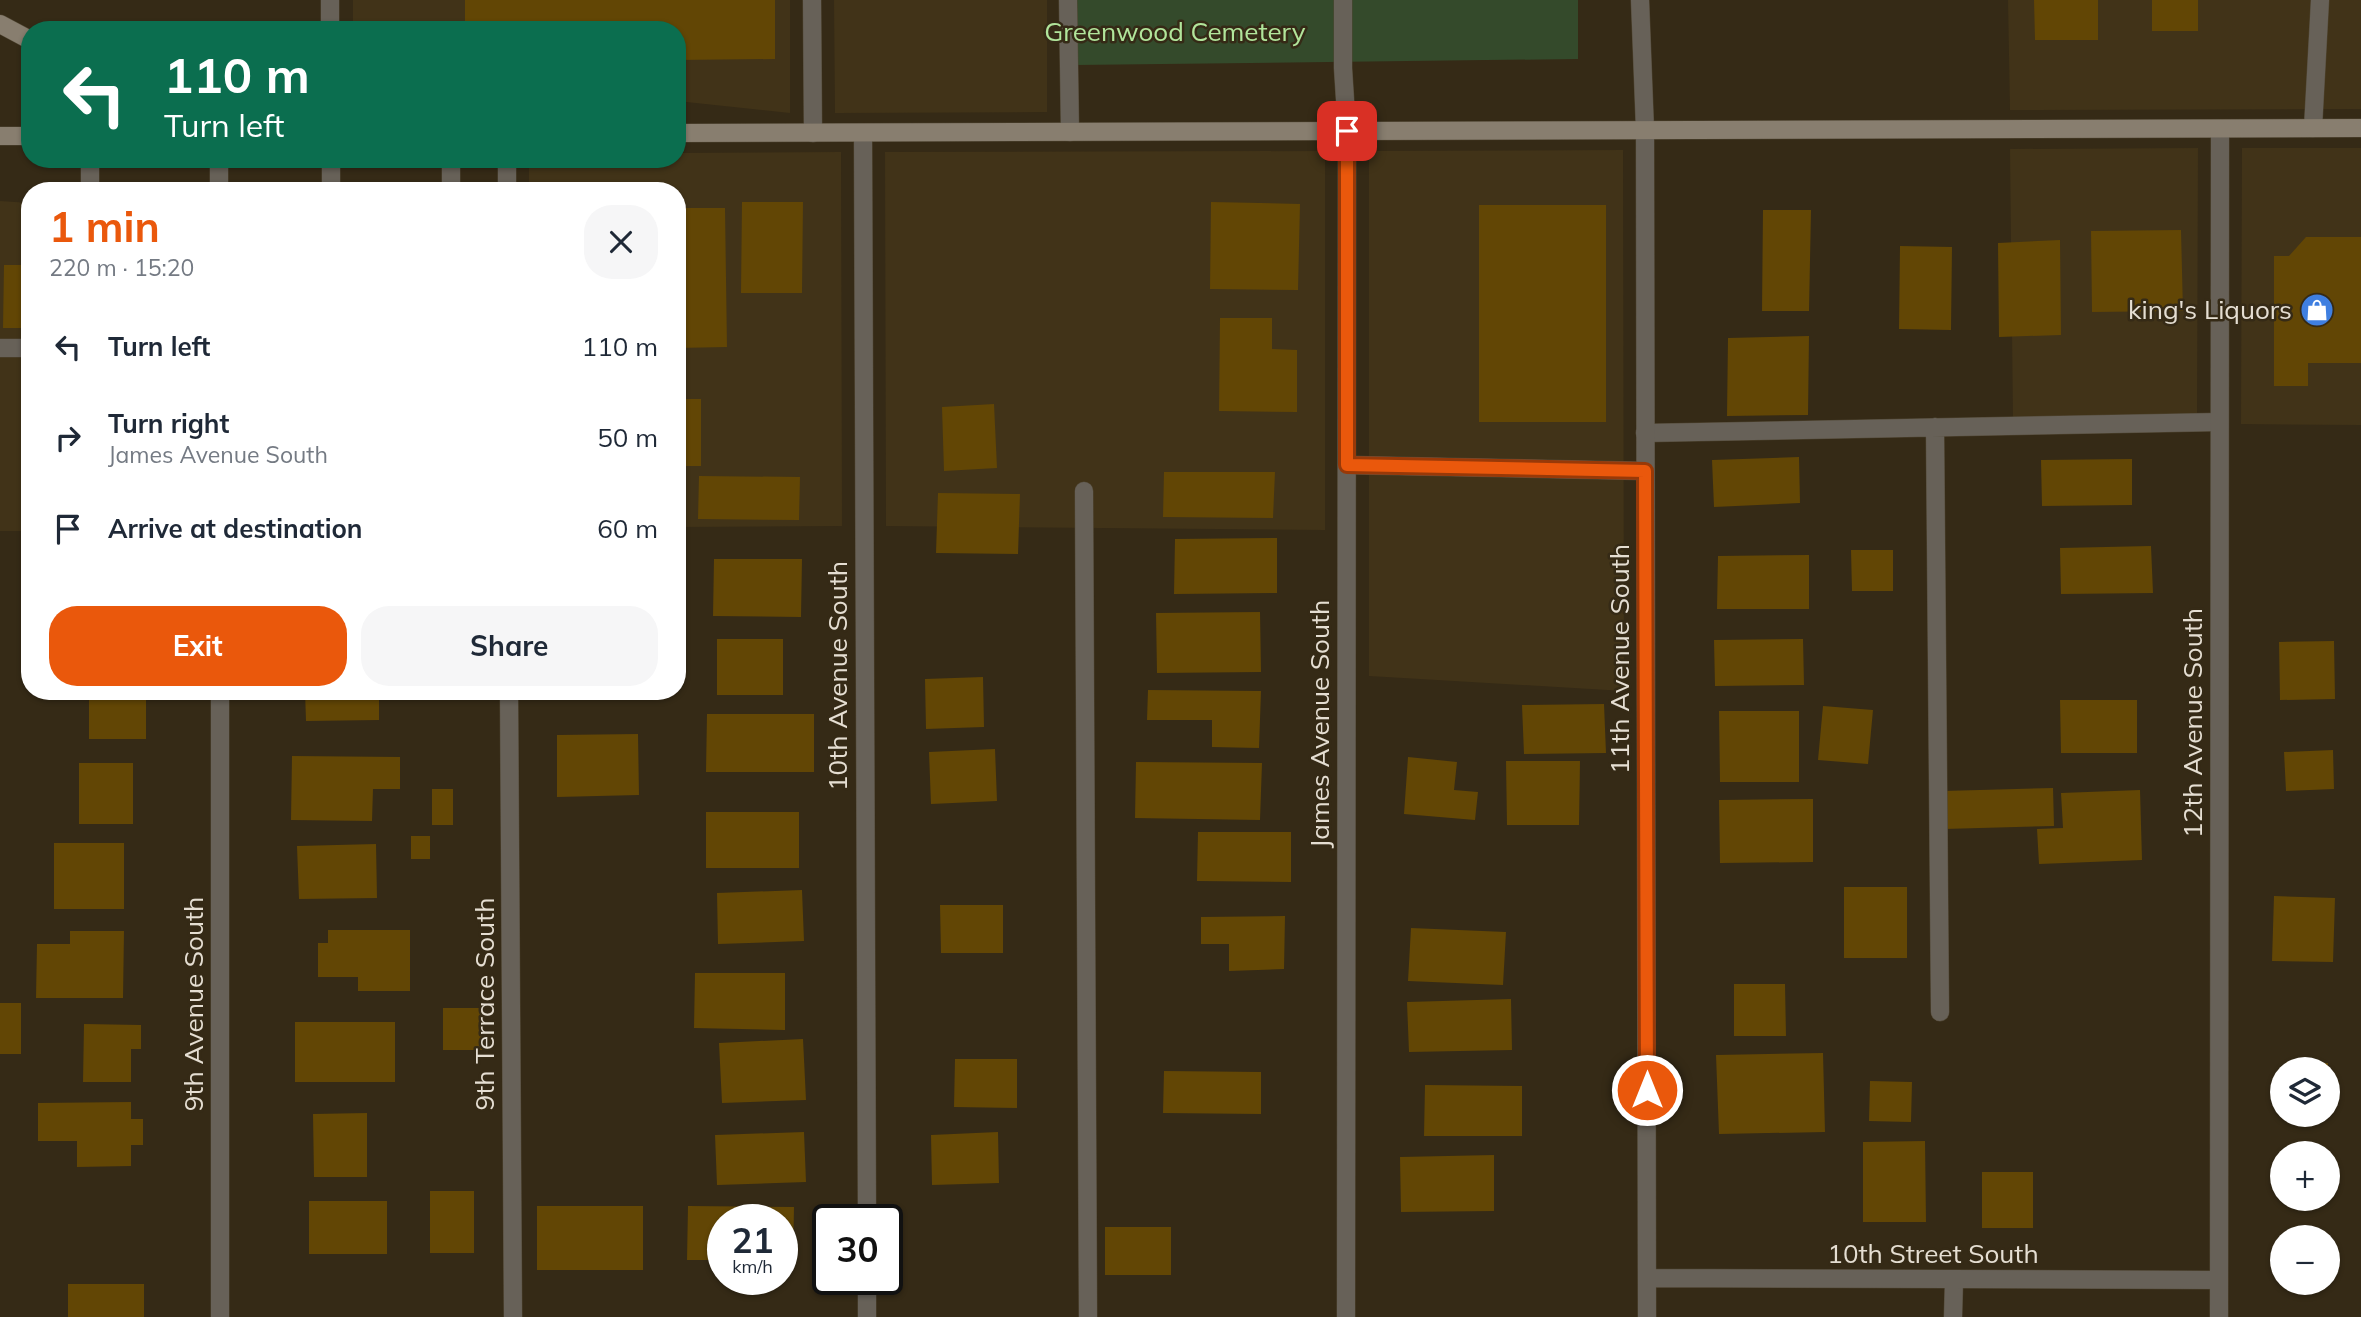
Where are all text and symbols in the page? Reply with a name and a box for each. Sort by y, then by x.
park label: Greenwood Cemetery [1044,15,1306,48]
text: 110 m [164,44,310,105]
icon: left [49,49,140,140]
pin [1317,101,1377,161]
text: Turn left [164,105,284,145]
icon: arrive [1328,112,1366,150]
text: 1 min [49,200,160,253]
button: close [584,205,658,279]
text: 220 m · 15:20 [49,253,194,282]
shop icon: king's Liquors [2298,291,2336,329]
place label: king's Liquors [2128,293,2292,326]
icon: left [49,328,87,366]
text: Turn left [108,330,210,363]
text: 110 m [582,330,658,363]
text: Turn right [108,407,229,440]
icon: right [49,419,87,457]
text: 50 m [597,421,658,454]
text: James Avenue South [108,440,328,469]
icon: arrive [49,510,87,548]
text: Arrive at destination [108,512,363,545]
text: 60 m [597,512,658,545]
street label: 11th Avenue South [1603,544,1636,774]
street label: 10th Avenue South [821,561,854,791]
street label: James Avenue South [1303,600,1336,848]
button: Exit [49,606,347,686]
button: Share [361,606,658,686]
street label: 12th Avenue South [2176,608,2209,838]
street label: 9th Avenue South [177,897,210,1111]
street label: 9th Terrace South [468,898,501,1110]
position arrow [1610,1053,1684,1127]
map controls [2270,1057,2340,1295]
button: layers [2270,1057,2340,1127]
button: + [2270,1141,2340,1211]
speed limit sign: 30 [812,1204,903,1295]
text: 21 [731,1218,774,1262]
button: − [2270,1225,2340,1295]
street label: 10th Street South [1827,1237,2039,1270]
text: km/h [732,1255,773,1278]

